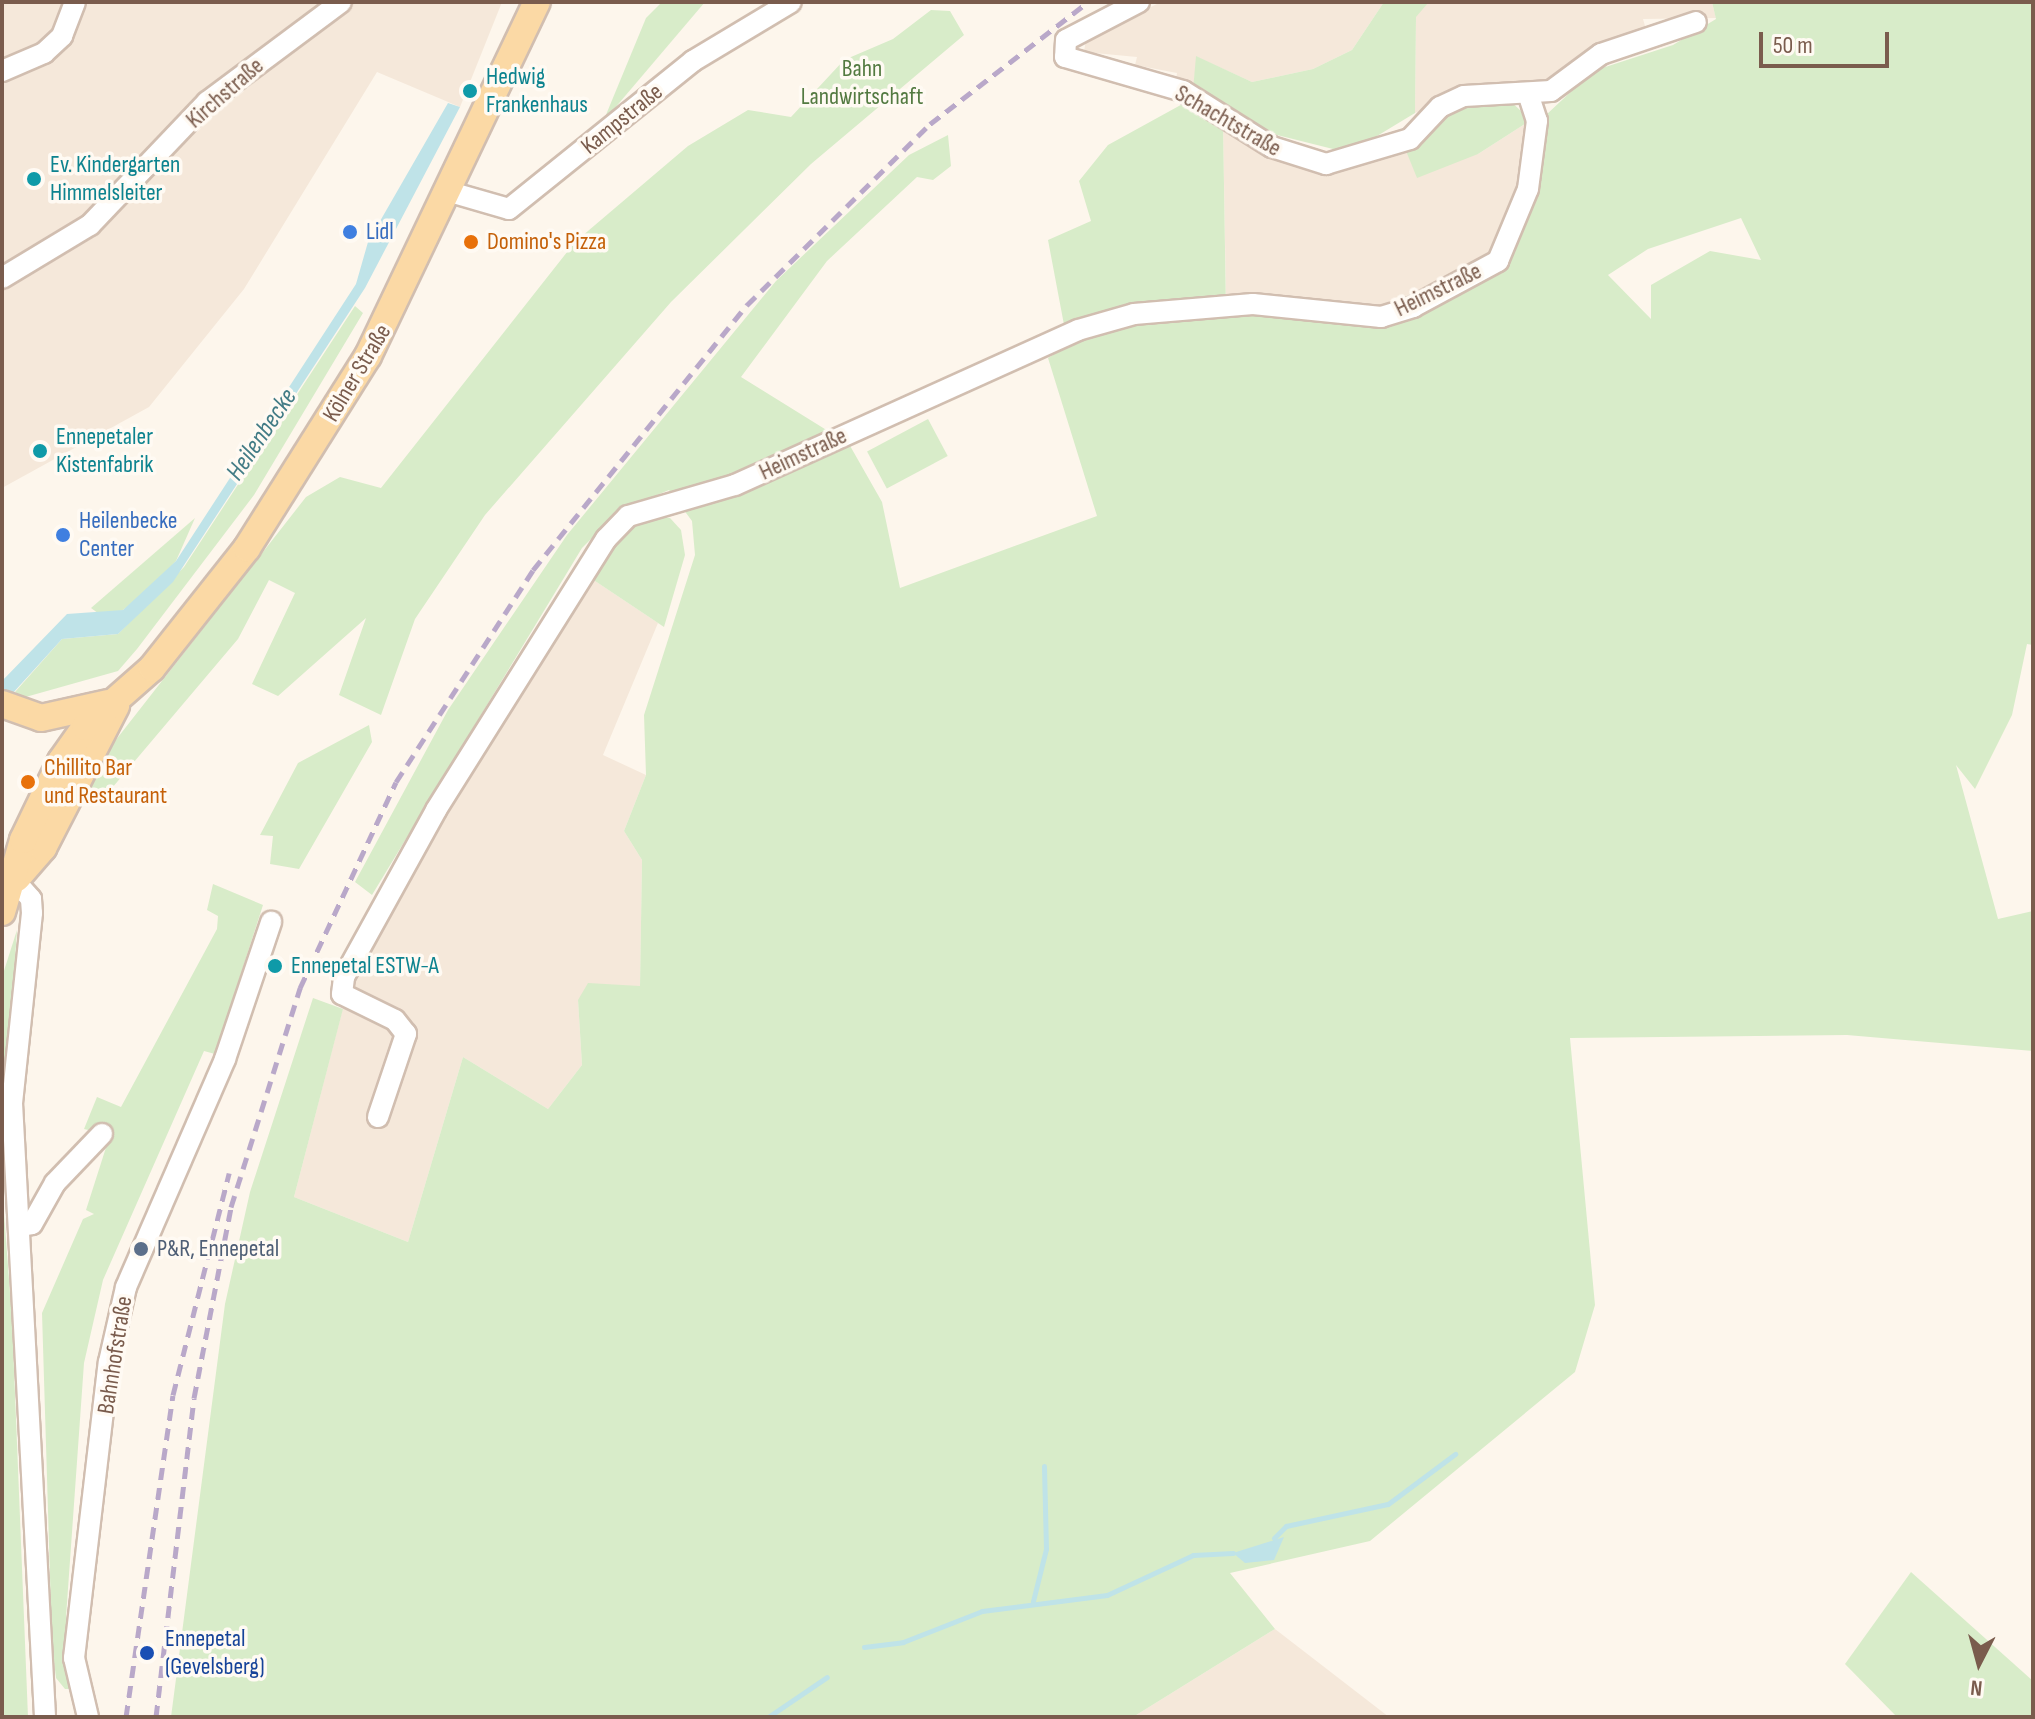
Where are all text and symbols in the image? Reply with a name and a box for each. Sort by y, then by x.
scale bar [1763,16,1893,66]
text: 50 m [1773,31,1813,60]
street label: Kirchstraße [180,52,270,134]
park label: Bahn Landwirtschaft [801,55,923,111]
place label: Hedwig Frankenhaus [486,63,588,119]
street label: Kampstraße [575,77,669,161]
street label: Schachtstraße [1170,79,1286,163]
marker: Hedwig Frankenhaus [461,82,479,100]
place label: Ev. Kindergarten Himmelsleiter [50,151,180,207]
marker: Ev. Kindergarten Himmelsleiter [25,170,43,188]
place label: Lidl [366,218,394,246]
marker: Lidl [341,223,359,241]
place label: Domino's Pizza [487,228,606,256]
marker: Domino's Pizza [462,233,480,251]
street label: Heimstraße [1390,257,1486,323]
street label: Kölner Straße [317,319,397,427]
water label: Heilenbecke [220,383,304,487]
street label: Heimstraße [755,421,851,487]
place label: Ennepetaler Kistenfabrik [56,423,153,479]
marker: Ennepetaler Kistenfabrik [31,442,49,460]
place label: Heilenbecke Center [79,507,177,563]
marker: Heilenbecke Center [54,526,72,544]
place label: Chillito Bar und Restaurant [44,754,167,810]
marker: Chillito Bar und Restaurant [19,773,37,791]
place label: Ennepetal ESTW-A [291,952,439,980]
marker: Ennepetal ESTW-A [266,957,284,975]
place label: P&R, Ennepetal [157,1235,279,1263]
marker: P&R, Ennepetal [132,1240,150,1258]
street label: Bahnhofstraße [91,1294,139,1416]
north arrow [1939,1623,2019,1703]
place label: Ennepetal (Gevelsberg) [165,1625,265,1681]
marker: Ennepetal (Gevelsberg) [136,1642,158,1664]
text: N [1969,1673,1984,1701]

